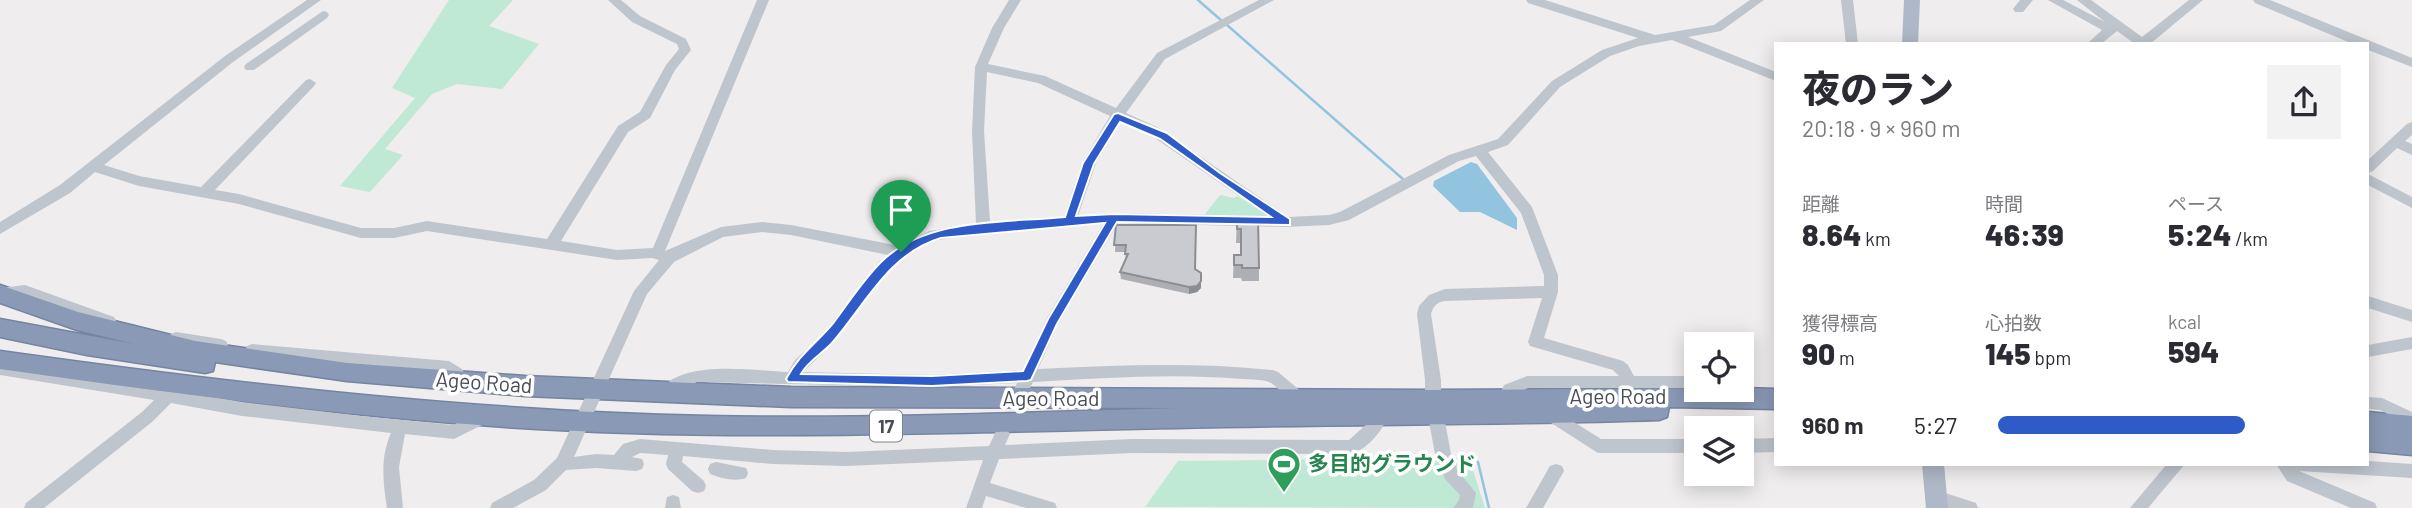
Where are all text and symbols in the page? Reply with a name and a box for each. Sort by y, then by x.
text: 夜のラン [1802,65,1954,111]
button: share [2267,65,2341,139]
text: 20:18 · 9 × 960 m [1802,114,1961,142]
pin [871,180,931,252]
icon: arrive [882,191,920,229]
text: 距離 [1802,192,1840,215]
text: 時間 [1985,192,2023,215]
text: ペース [2168,192,2224,215]
text: 8.64 [1802,216,1862,252]
text: 46:39 [1985,216,2064,252]
text: 5:24 [2168,216,2231,252]
text: km [1862,227,1891,250]
text: /km [2231,227,2268,250]
text: kcal [2168,310,2201,333]
text: 獲得標高 [1802,311,1878,334]
text: 心拍数 [1985,311,2042,334]
map controls [1684,332,1754,486]
button: locate [1684,332,1754,402]
text: 594 [2168,333,2219,369]
text: 90 [1802,335,1835,371]
text: 145 [1985,335,2031,371]
text: m [1835,346,1855,369]
text: bpm [2031,346,2071,369]
street label: Ageo Road [435,366,533,397]
street label: Ageo Road [1570,383,1666,408]
street label: Ageo Road [1003,385,1099,410]
road number: 17 [870,410,902,442]
text: 960 m [1802,411,1863,439]
text: 5:27 [1914,411,1957,439]
button: layers [1684,416,1754,486]
sports icon: 多目的グラウンド [1265,445,1303,494]
place label: 多目的グラウンド [1308,450,1476,475]

